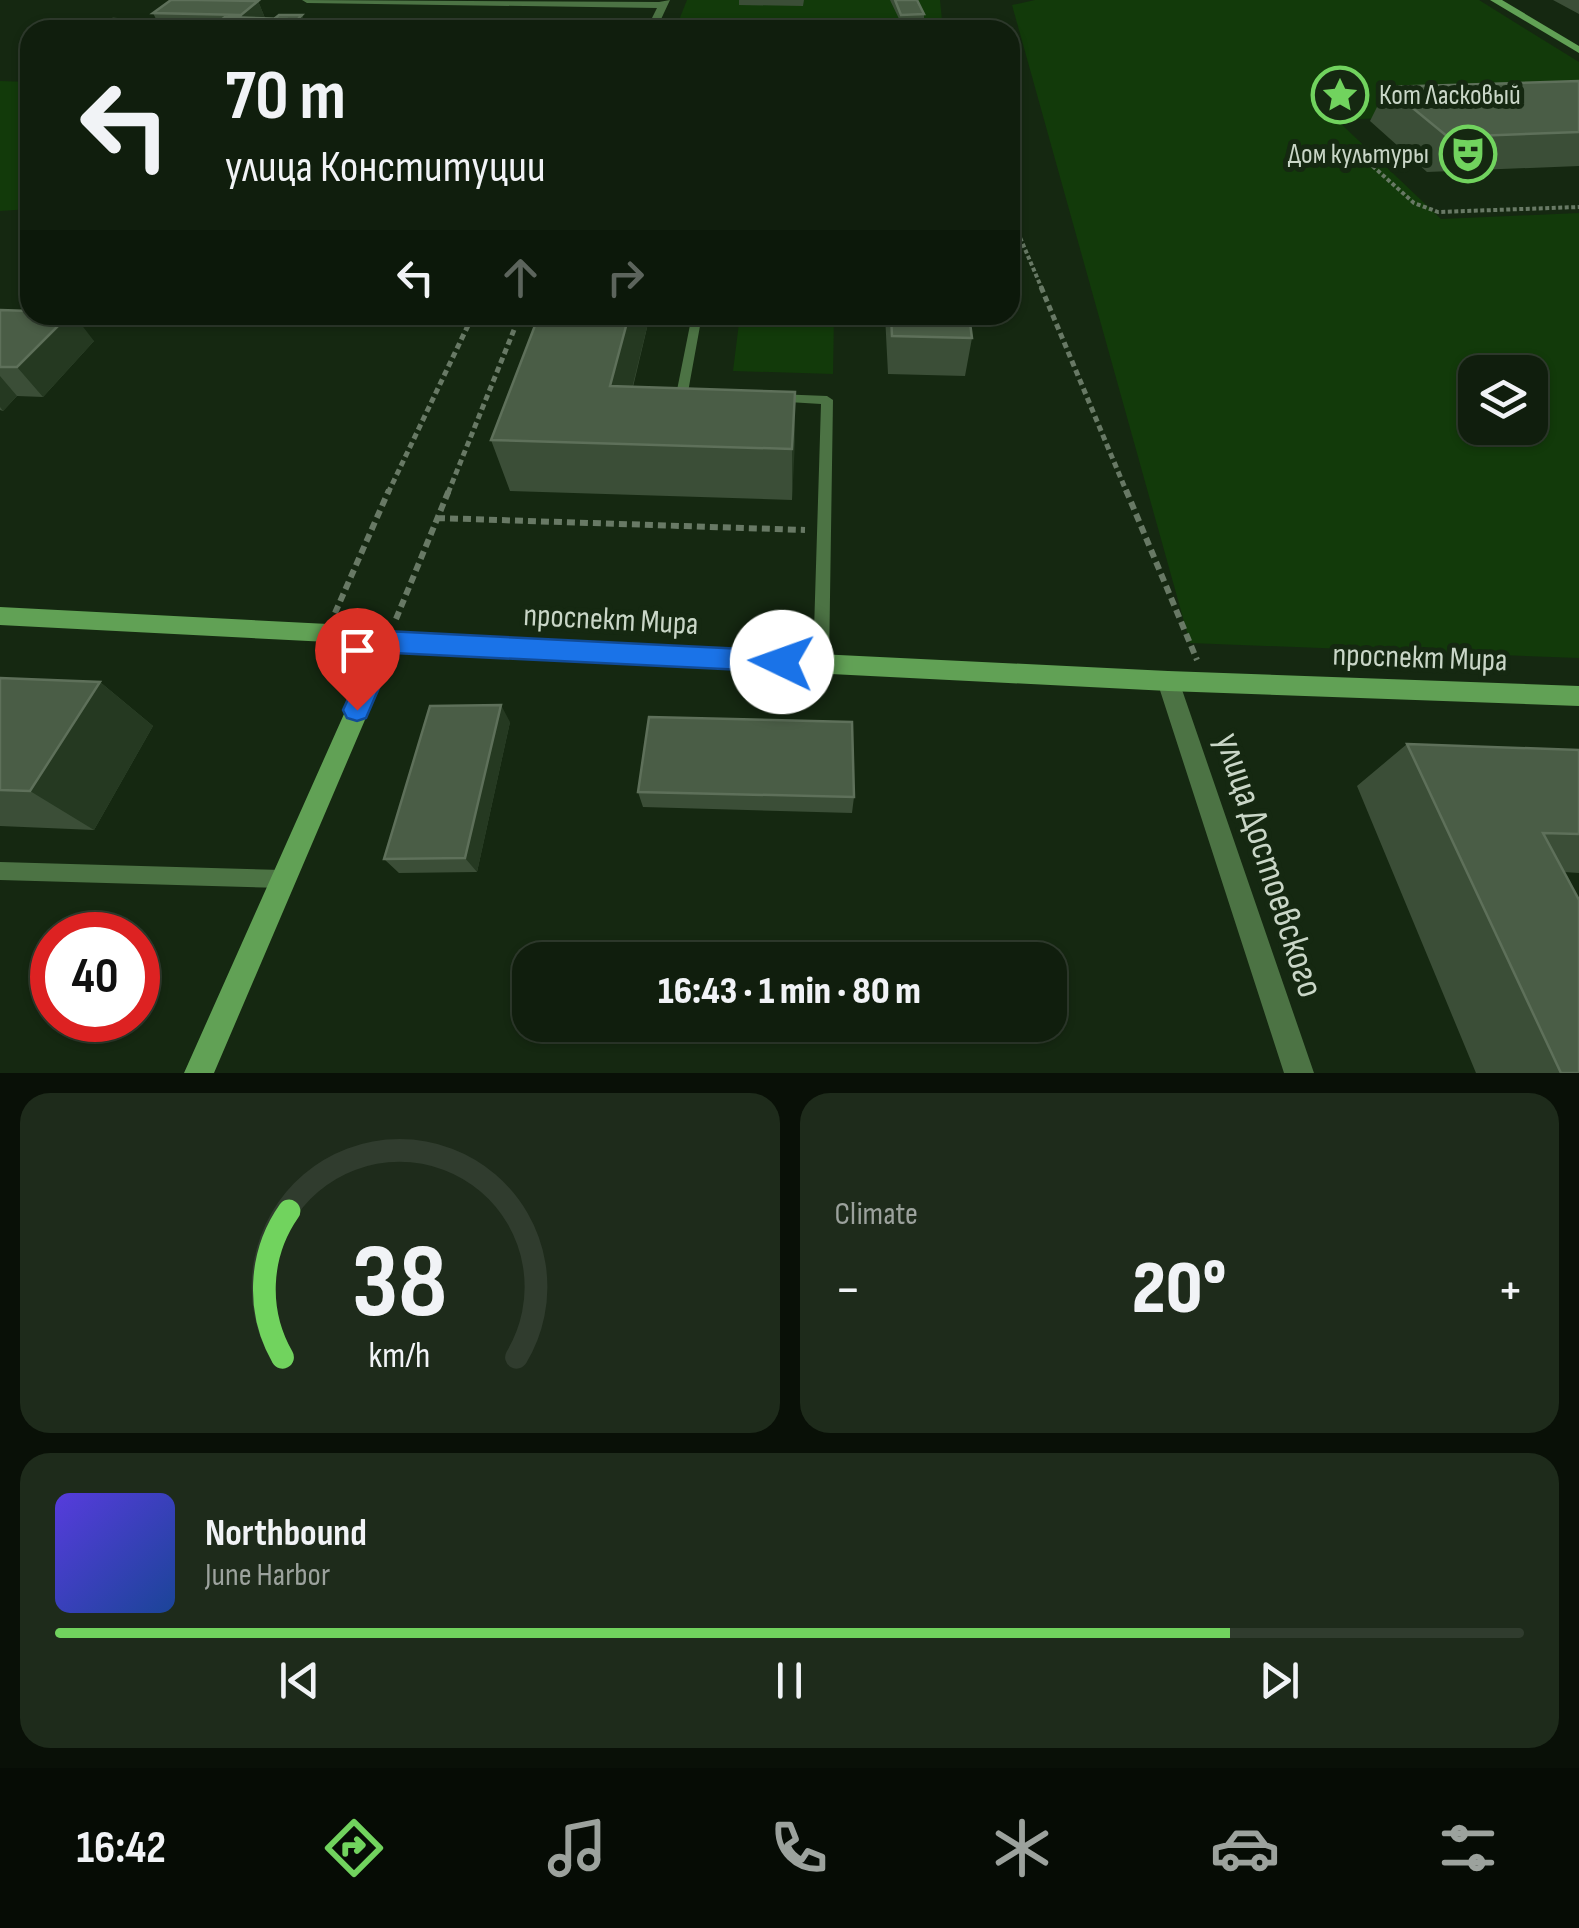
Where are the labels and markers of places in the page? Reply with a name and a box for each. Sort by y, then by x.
place icon: Кот Ласковый [1310,65,1370,125]
place label: Кот Ласковый [1379,79,1521,112]
theatre icon: Дом культуры [1438,124,1498,184]
place label: Дом культуры [1288,138,1429,171]
pin [315,608,400,711]

